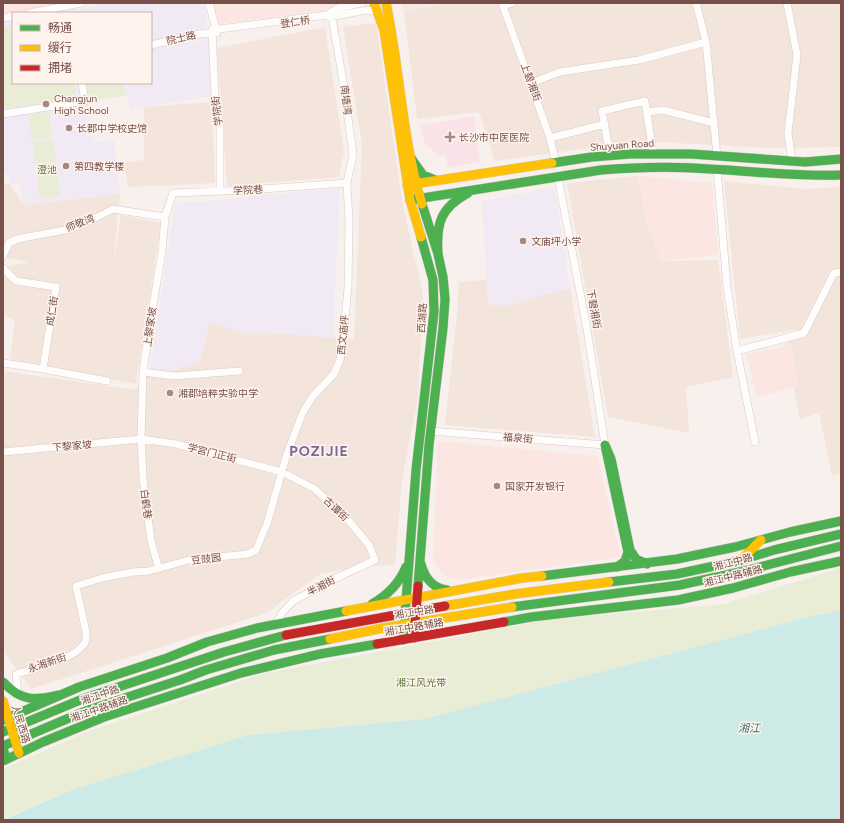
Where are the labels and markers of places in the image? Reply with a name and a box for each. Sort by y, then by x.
place label: Changjun High School [54,92,109,117]
marker: Changjun High School [41,99,51,109]
place label: 长郡中学校史馆 [77,122,147,135]
marker: 长郡中学校史馆 [64,123,74,133]
marker: 长沙市中医医院 [444,131,456,143]
place label: 长沙市中医医院 [459,131,529,144]
place label: 第四教学楼 [74,160,124,173]
marker: 第四教学楼 [61,161,71,171]
place label: 文庙坪小学 [531,235,581,248]
marker: 文庙坪小学 [518,236,528,246]
place label: 湘郡培粹实验中学 [178,387,258,400]
marker: 湘郡培粹实验中学 [165,388,175,398]
place label: 国家开发银行 [505,480,565,493]
marker: 国家开发银行 [492,481,502,491]

